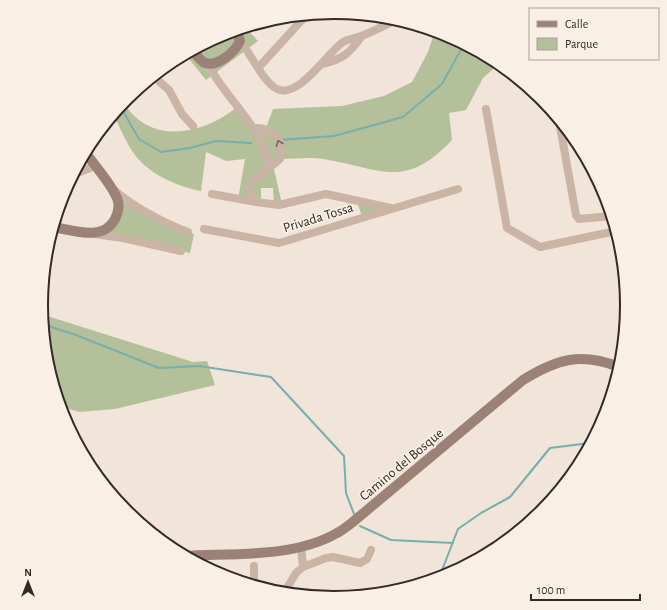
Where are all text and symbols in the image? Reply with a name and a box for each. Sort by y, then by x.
legend [529,8,659,60]
text: Calle [565,18,588,30]
text: Parque [565,38,598,50]
one-way arrow [276,139,284,146]
street label: Privada Tossa [281,200,356,235]
street label: Camino del Bosque [357,426,446,504]
north arrow [8,562,48,602]
text: N [24,567,32,578]
scale bar [531,576,640,602]
text: 100 m [537,584,565,596]

